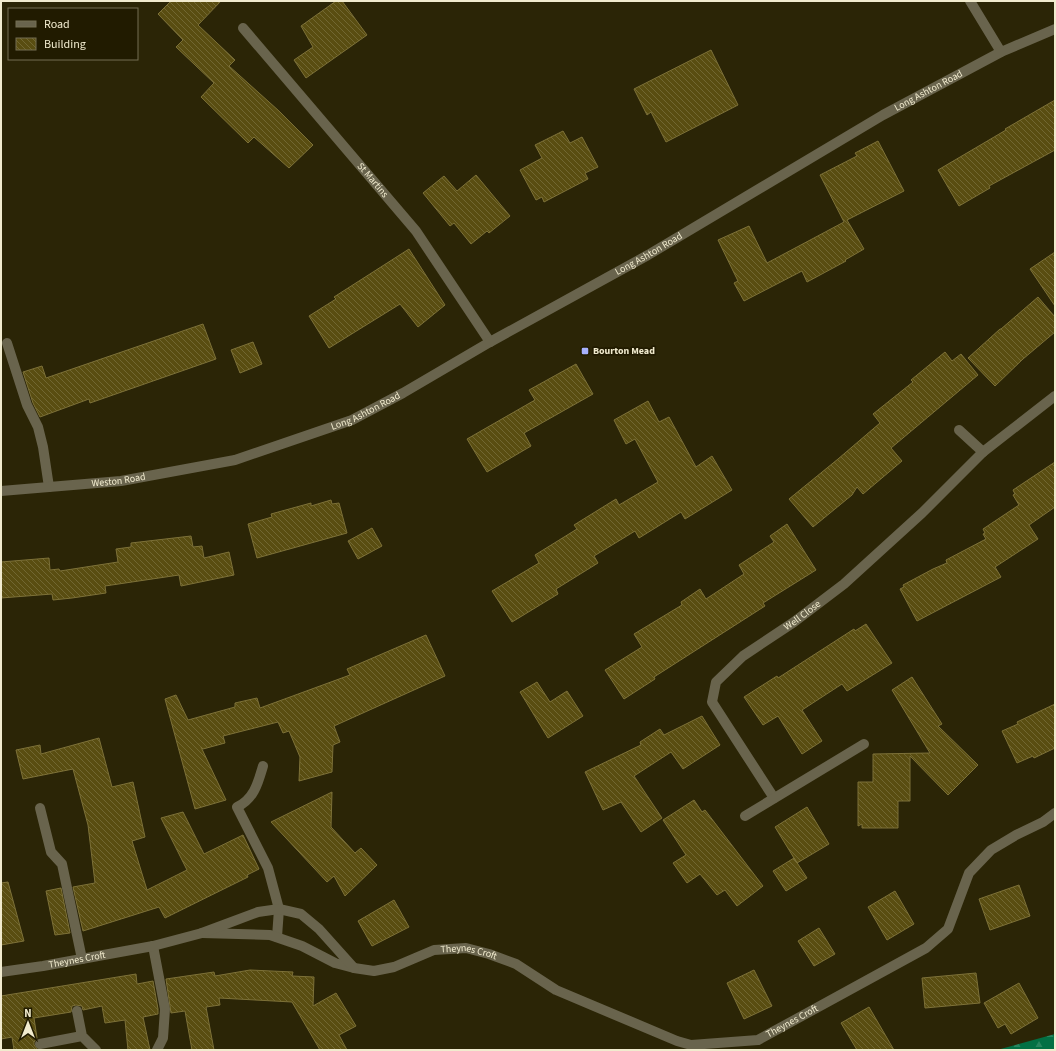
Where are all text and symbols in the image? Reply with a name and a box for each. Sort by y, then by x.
legend [8,8,138,60]
text: Road [44,16,70,33]
text: Building [44,36,86,53]
street label: Long Ashton Road [892,67,965,115]
street label: St Martins [354,160,392,201]
street label: Long Ashton Road [612,229,685,279]
place label: Bourton Mead [593,344,655,358]
marker: Bourton Mead [580,346,590,356]
street label: Long Ashton Road [329,389,403,434]
street label: Weston Road [91,470,147,490]
street label: Well Close [781,597,824,634]
street label: Theynes Croft [440,941,499,963]
street label: Theynes Croft [47,948,107,972]
street label: Theynes Croft [763,1001,821,1041]
north arrow [8,1003,48,1043]
text: N [24,1006,32,1021]

